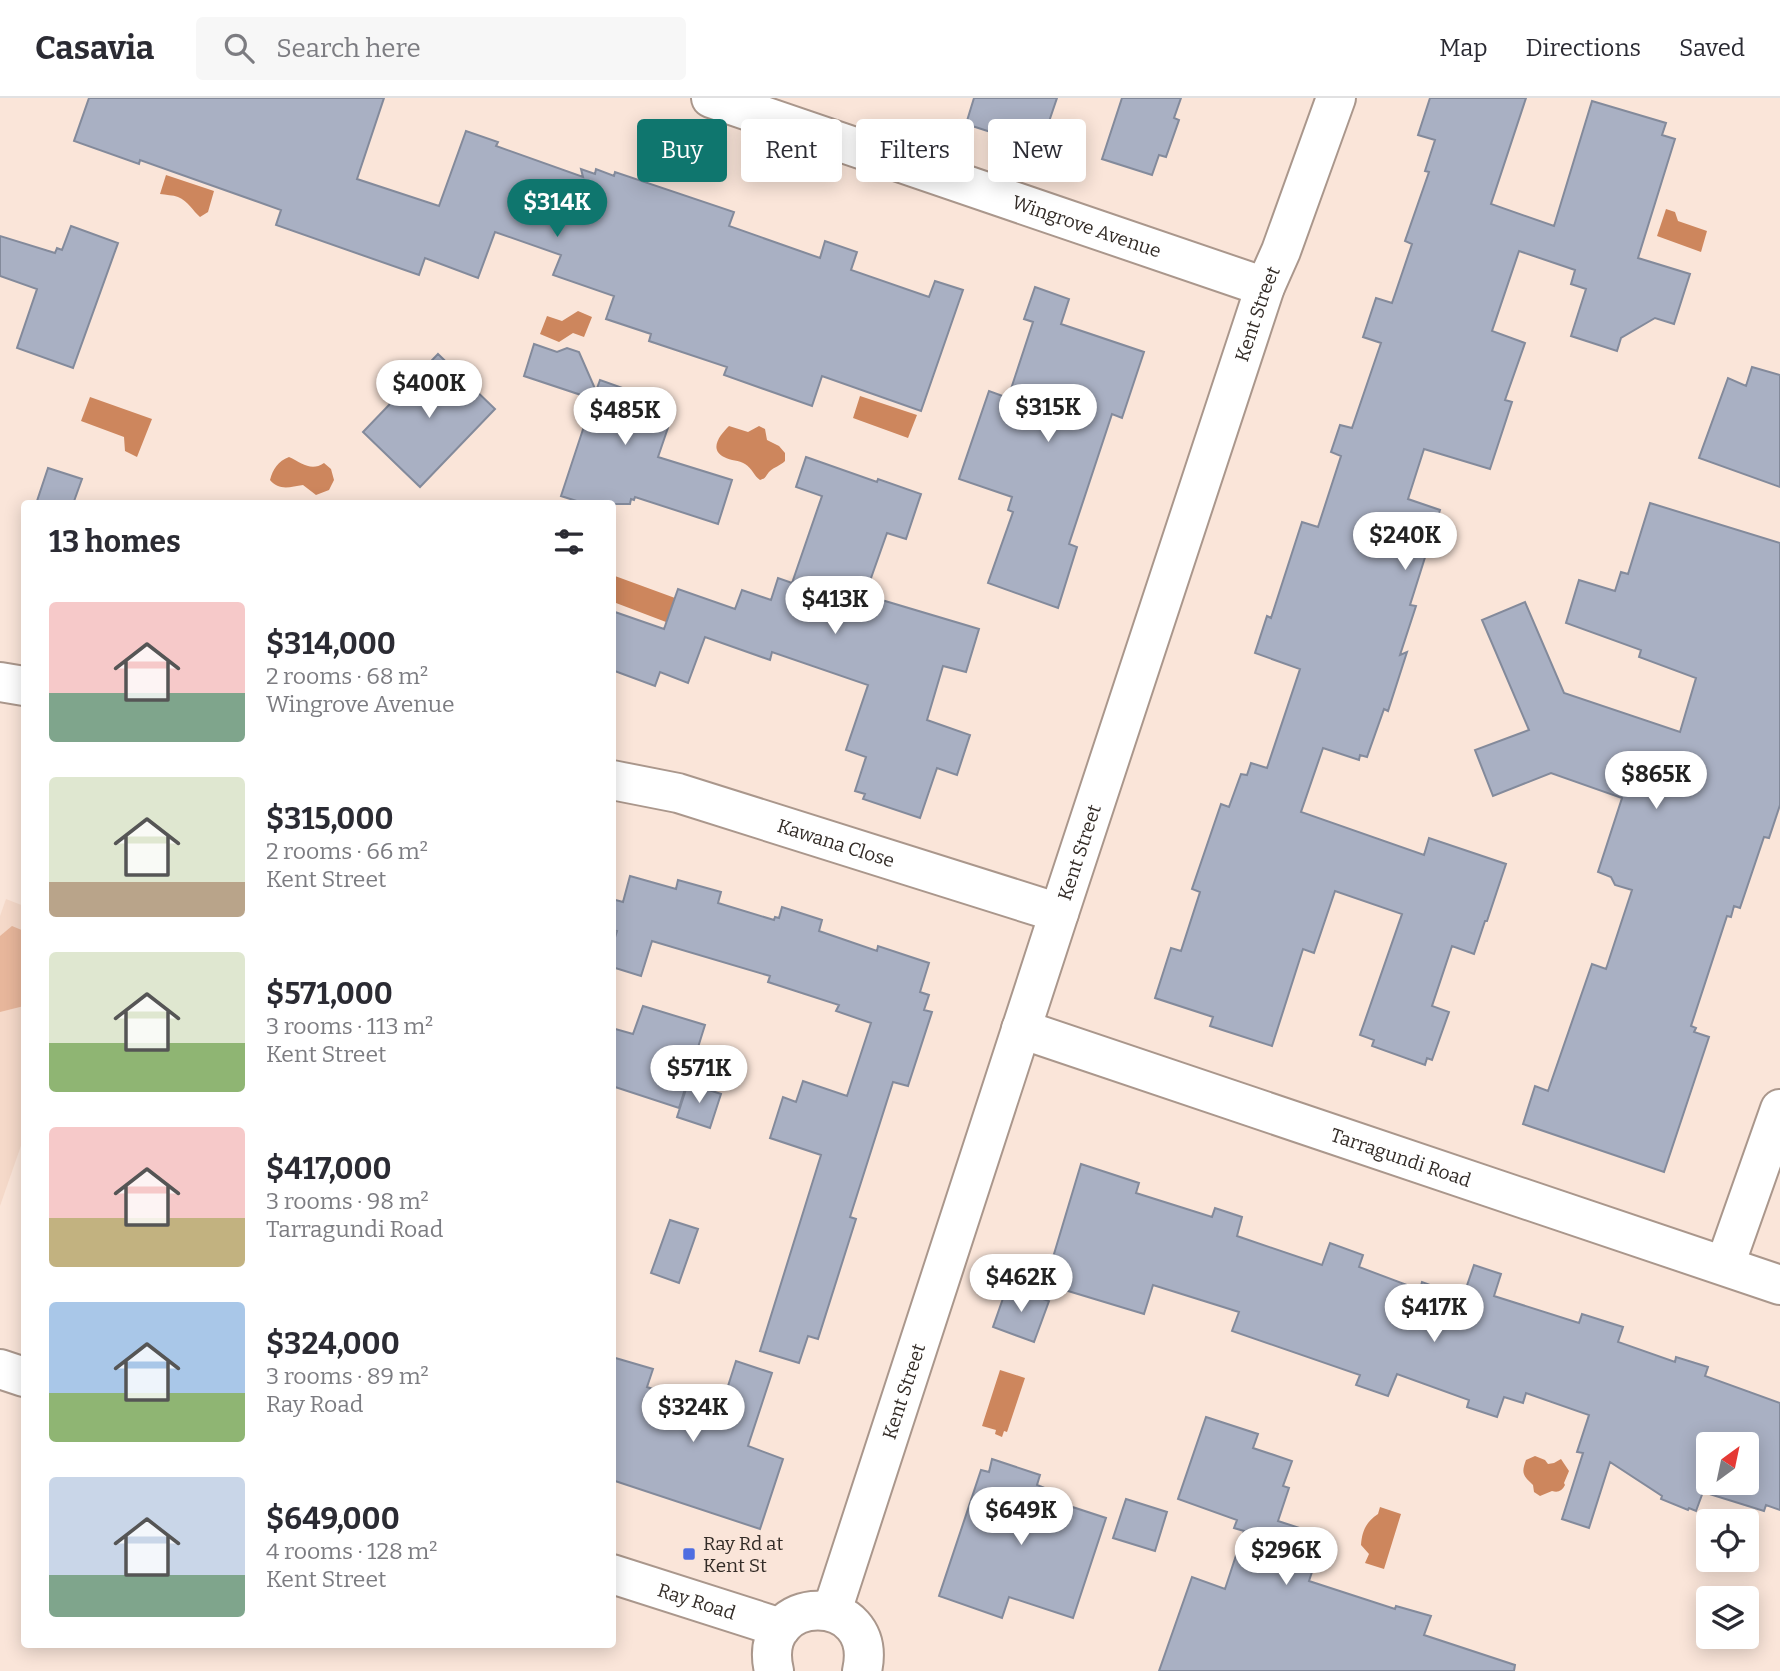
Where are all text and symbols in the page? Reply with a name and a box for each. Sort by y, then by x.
search box [196,17,686,80]
text: Casavia [35,28,154,68]
icon: search [220,29,258,67]
text: Search here [276,33,421,64]
text: Map [1439,34,1488,62]
text: Directions [1526,34,1641,62]
text: Saved [1679,34,1745,62]
chip: Buy [637,119,727,182]
chip: Rent [741,119,842,182]
chip: Filters [856,119,974,182]
chip: New [988,119,1086,182]
pin: $314K [508,180,606,239]
text: $314K [523,188,591,216]
street label: Wingrove Avenue [1009,190,1164,262]
street label: Kent Street [1230,262,1284,364]
pin: $400K [380,360,478,420]
text: $400K [392,369,466,397]
pin: $315K [999,384,1097,444]
pin: $485K [576,388,674,447]
text: $315K [1015,393,1081,421]
text: $485K [590,396,660,424]
pin: $240K [1356,512,1454,572]
text: $240K [1369,521,1441,549]
icon: filters [550,523,588,561]
text: 13 homes [49,524,181,560]
pin: $413K [786,576,884,636]
text: $413K [801,585,869,613]
text: $314,000 [266,626,396,662]
icon: home [105,630,189,714]
text: 2 rooms · 68 m² [266,662,428,690]
text: Wingrove Avenue [266,690,455,718]
pin: $865K [1607,752,1705,811]
text: $865K [1621,760,1691,788]
text: $315,000 [266,801,393,837]
street label: Kent Street [1053,801,1106,903]
icon: home [105,805,189,889]
street label: Kawana Close [775,814,898,872]
text: 2 rooms · 66 m² [266,837,428,865]
text: Kent Street [266,865,386,893]
text: $571,000 [266,976,393,1012]
icon: home [105,980,189,1064]
text: 3 rooms · 113 m² [266,1012,433,1040]
text: Kent Street [266,1040,386,1068]
pin: $571K [650,1046,748,1105]
text: $571K [666,1054,732,1082]
street label: Tarragundi Road [1328,1123,1474,1192]
text: $417,000 [266,1151,392,1187]
icon: home [105,1155,189,1239]
text: 3 rooms · 98 m² [266,1187,429,1215]
text: Tarragundi Road [266,1215,443,1243]
pin: $462K [972,1254,1070,1314]
text: $462K [986,1263,1056,1291]
pin: $417K [1385,1284,1483,1344]
text: $417K [1401,1293,1467,1321]
text: $324,000 [266,1326,400,1362]
icon: home [105,1330,189,1414]
street label: Kent Street [877,1340,930,1442]
text: 3 rooms · 89 m² [266,1362,429,1390]
pin: $324K [644,1384,742,1444]
text: Ray Road [266,1390,364,1418]
text: $324K [658,1393,728,1421]
north arrow [1696,1432,1759,1494]
map controls [1696,1432,1759,1649]
pin: $649K [972,1488,1070,1547]
text: $649K [985,1496,1057,1524]
text: $649,000 [266,1501,400,1537]
icon: home [105,1505,189,1589]
button: locate [1696,1509,1759,1572]
pin: $296K [1237,1528,1335,1587]
place label: Ray Rd at Kent St [703,1532,783,1577]
text: $296K [1251,1536,1321,1564]
text: 4 rooms · 128 m² [266,1537,437,1565]
marker: Ray Rd at Kent St [681,1546,697,1562]
text: Kent Street [266,1565,386,1593]
street label: Ray Road [655,1578,739,1624]
button: layers [1696,1586,1759,1649]

